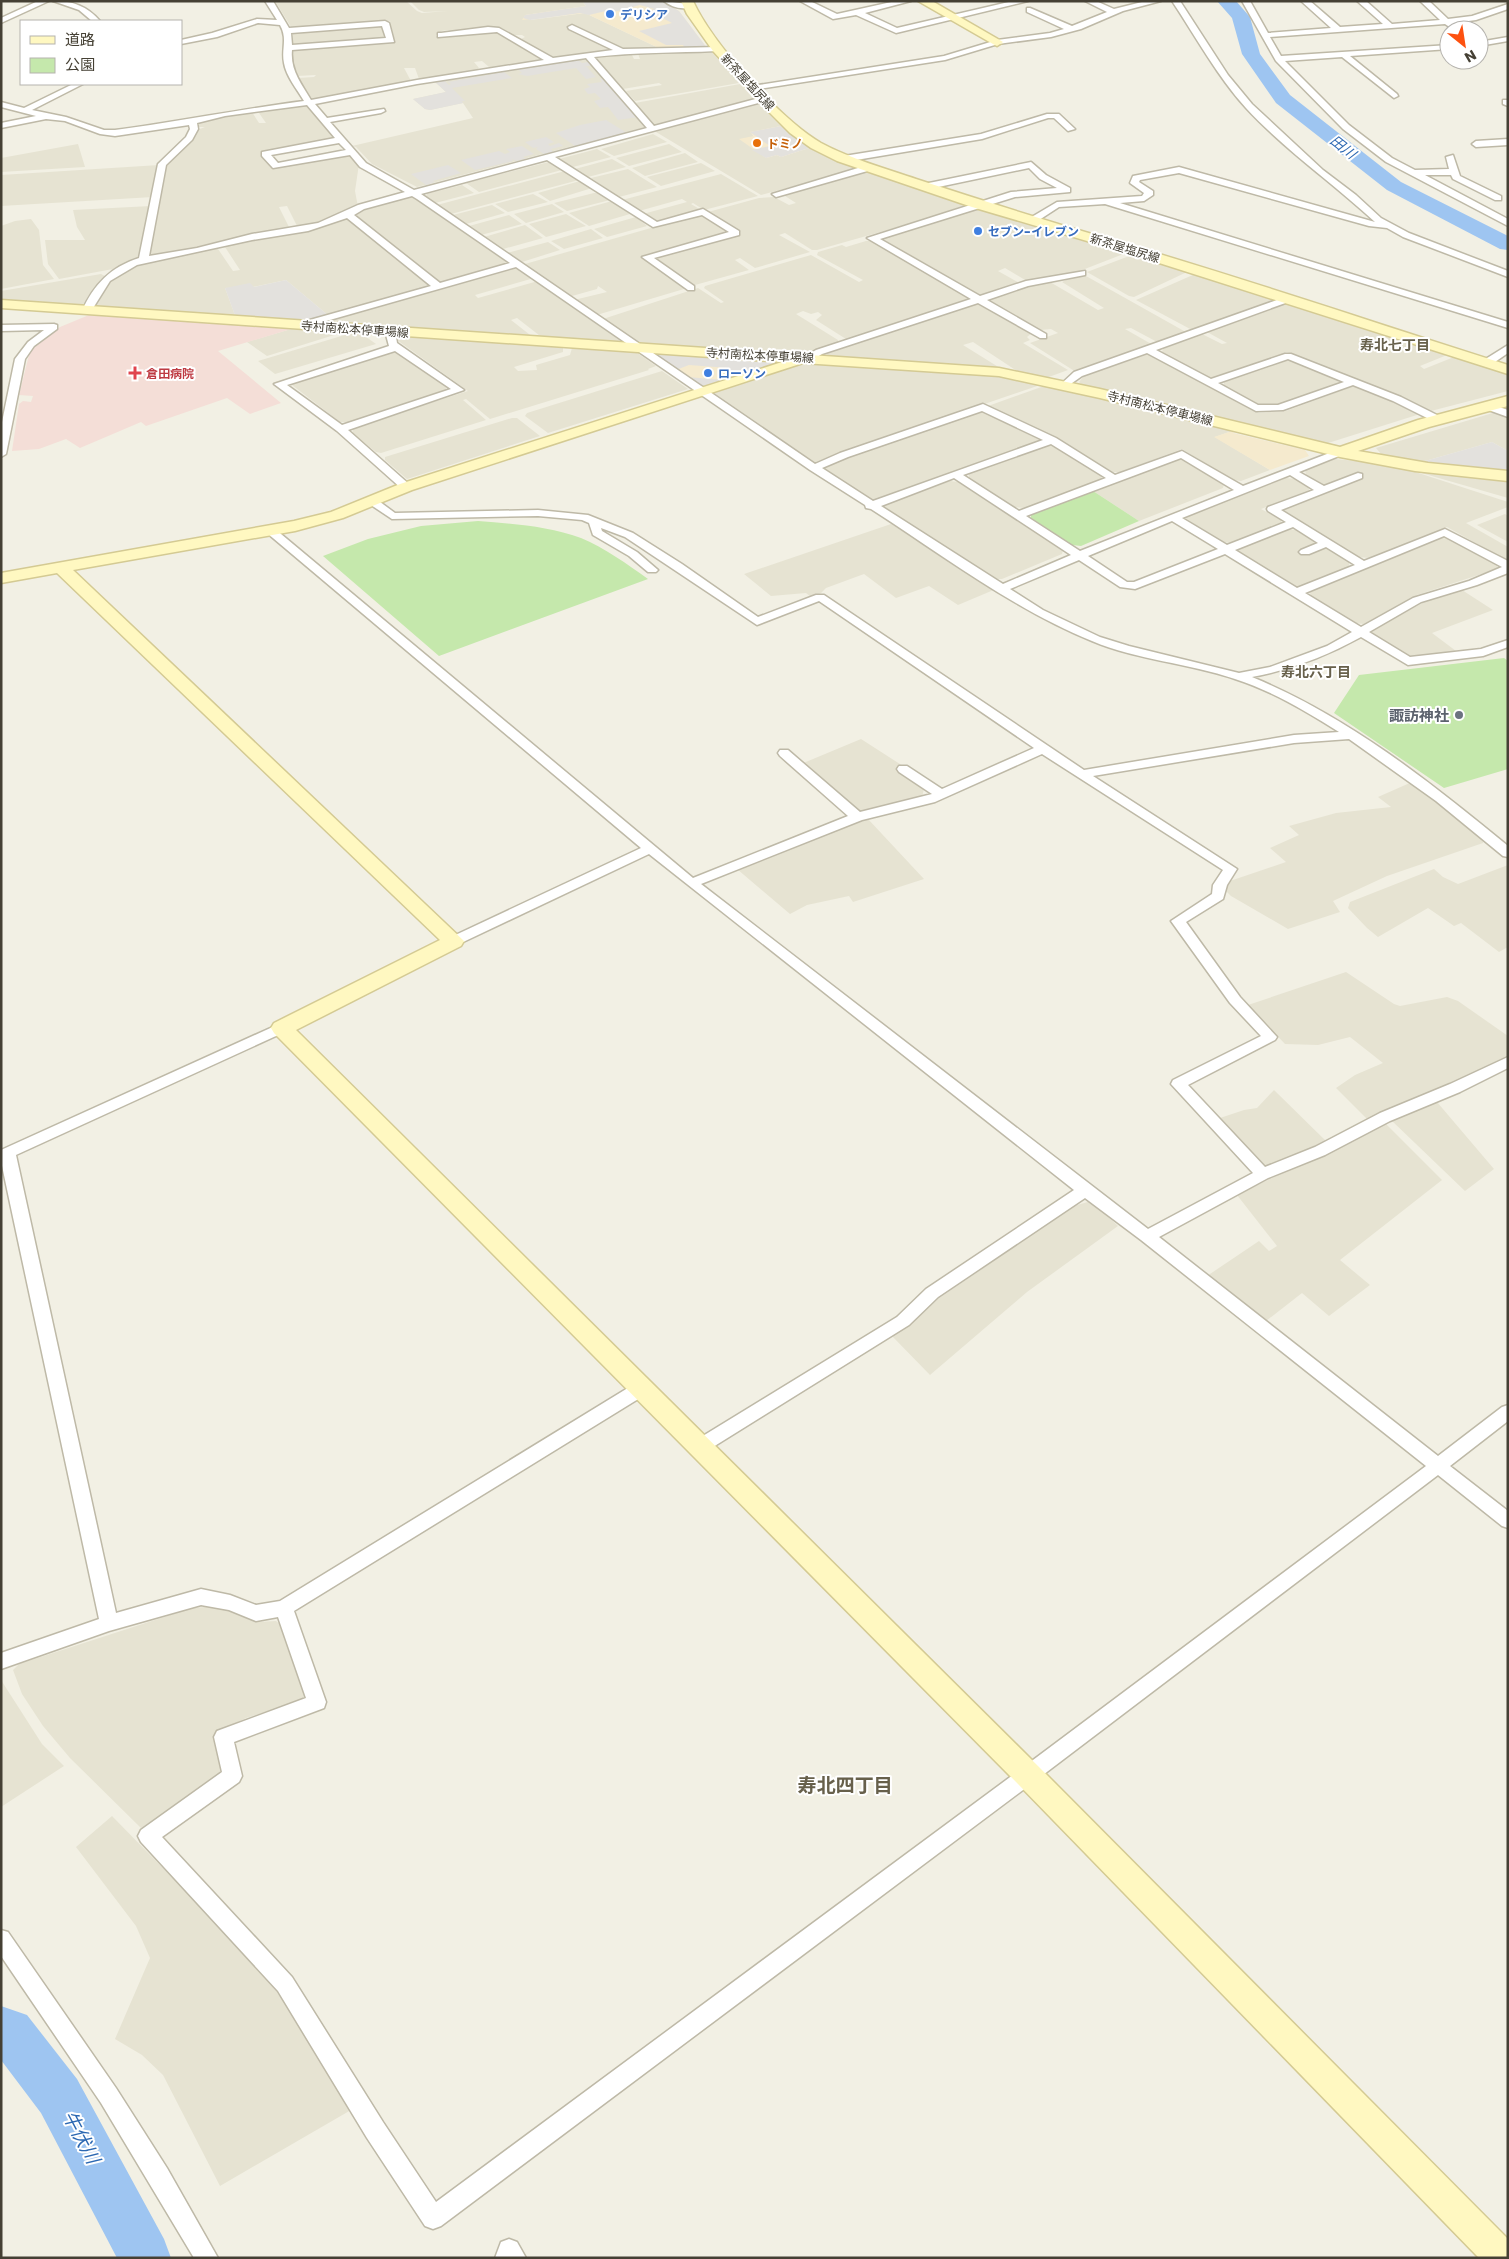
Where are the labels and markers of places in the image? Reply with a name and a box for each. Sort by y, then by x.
place label: デリシア [620,6,668,23]
marker: デリシア [604,8,616,20]
place label: ドミノ [767,135,803,152]
marker: ドミノ [751,137,763,149]
place label: セブン-イレブン [988,223,1079,240]
marker: セブン-イレブン [972,225,984,237]
place label: 倉田病院 [146,365,194,382]
place label: ローソン [718,365,766,382]
marker: 倉田病院 [128,366,142,380]
marker: ローソン [702,367,714,379]
place label: 諏訪神社 [1389,705,1449,726]
marker: 諏訪神社 [1453,709,1465,721]

